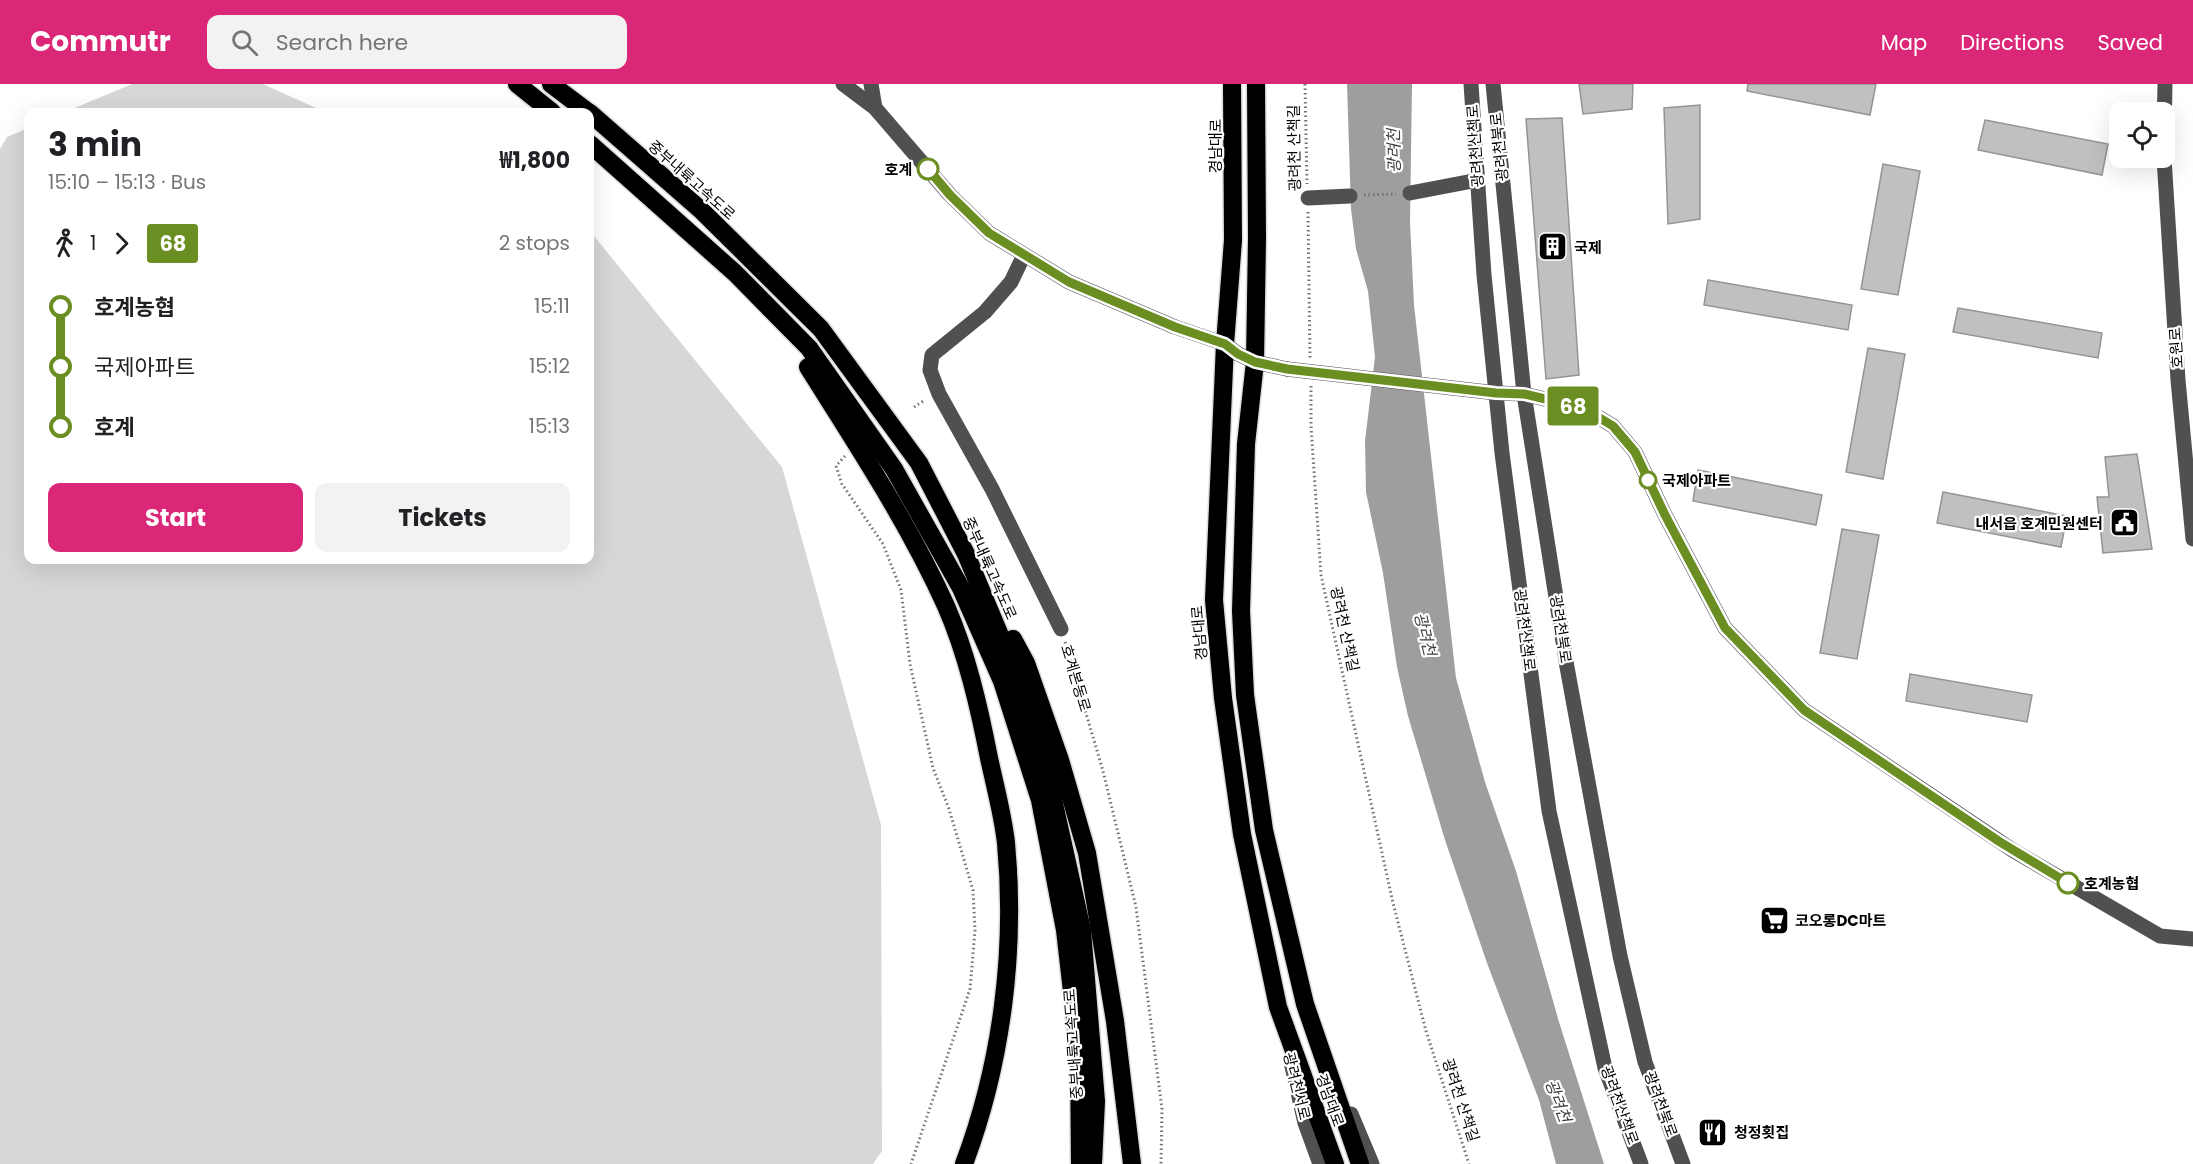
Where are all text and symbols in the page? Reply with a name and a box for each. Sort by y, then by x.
search box [207,15,627,69]
text: Commutr [30,22,171,61]
icon: search [228,26,261,59]
text: Search here [276,27,408,58]
text: Map [1881,28,1927,57]
text: Directions [1960,28,2064,57]
text: Saved [2097,28,2163,57]
map controls [2109,102,2175,168]
button: locate [2109,102,2175,168]
street label: 광려천 산책길 [1283,104,1305,192]
street label: 광려천산책로 [1462,104,1488,188]
street label: 광려천북로 [1485,112,1513,182]
street label: 경남대로 [1205,118,1226,174]
text: 3 min [48,121,142,168]
water label: 광려천 [1382,126,1406,173]
street label: 중부내륙고속도로 [644,135,740,225]
text: ₩1,800 [499,145,570,176]
marker: 호계 [917,158,939,180]
place label: 호계 [884,159,912,180]
text: 15:10 – 15:13 · Bus [48,168,206,196]
icon: walk [48,227,81,260]
icon: forward [105,227,138,260]
text: 1 [90,229,96,257]
text: 68 [159,229,186,258]
text: 2 stops [499,229,570,257]
building icon: 국제 [1537,231,1569,263]
place label: 국제 [1574,237,1602,258]
text: 호계농협 [94,292,175,323]
text: 15:11 [534,292,570,320]
street label: 호원로 [2164,327,2188,369]
text: 국제아파트 [94,352,195,383]
text: 15:12 [529,352,570,380]
line badge: 68 [1546,386,1600,426]
text: 68 [1560,392,1587,421]
text: 호계 [94,412,134,443]
text: 15:13 [529,412,570,440]
place label: 국제아파트 [1662,470,1731,491]
marker: 국제아파트 [1639,471,1657,489]
button: Start [48,483,303,552]
button: Tickets [315,483,570,552]
public building icon: 내서읍 호계민원센터 [2108,507,2140,539]
street label: 중부내륙고속도로 [958,513,1022,623]
place label: 내서읍 호계민원센터 [1976,513,2103,534]
street label: 광려천 산책길 [1326,584,1364,674]
street label: 광려천산책로 [1510,588,1540,672]
street label: 광려천북로 [1545,593,1577,665]
street label: 경남대로 [1186,605,1212,661]
water label: 광려천 [1408,610,1442,660]
street label: 호계본동로 [1056,642,1096,714]
marker: 호계농협 [2057,872,2079,894]
place label: 호계농협 [2084,873,2139,894]
supermarket icon: 코오롱DC마트 [1758,904,1790,936]
place label: 코오롱DC마트 [1795,910,1887,931]
street label: 중부내륙고속도로 [1059,988,1087,1100]
street label: 광려천서로 [1278,1050,1316,1122]
street label: 광려천 산책길 [1438,1055,1484,1145]
street label: 광려천산책로 [1596,1062,1644,1148]
street label: 광려천북로 [1639,1068,1683,1140]
street label: 경남대로 [1311,1070,1349,1130]
water label: 광려천 [1539,1076,1577,1128]
restaurant icon: 청정횟집 [1697,1116,1729,1148]
place label: 청정횟집 [1734,1122,1789,1143]

